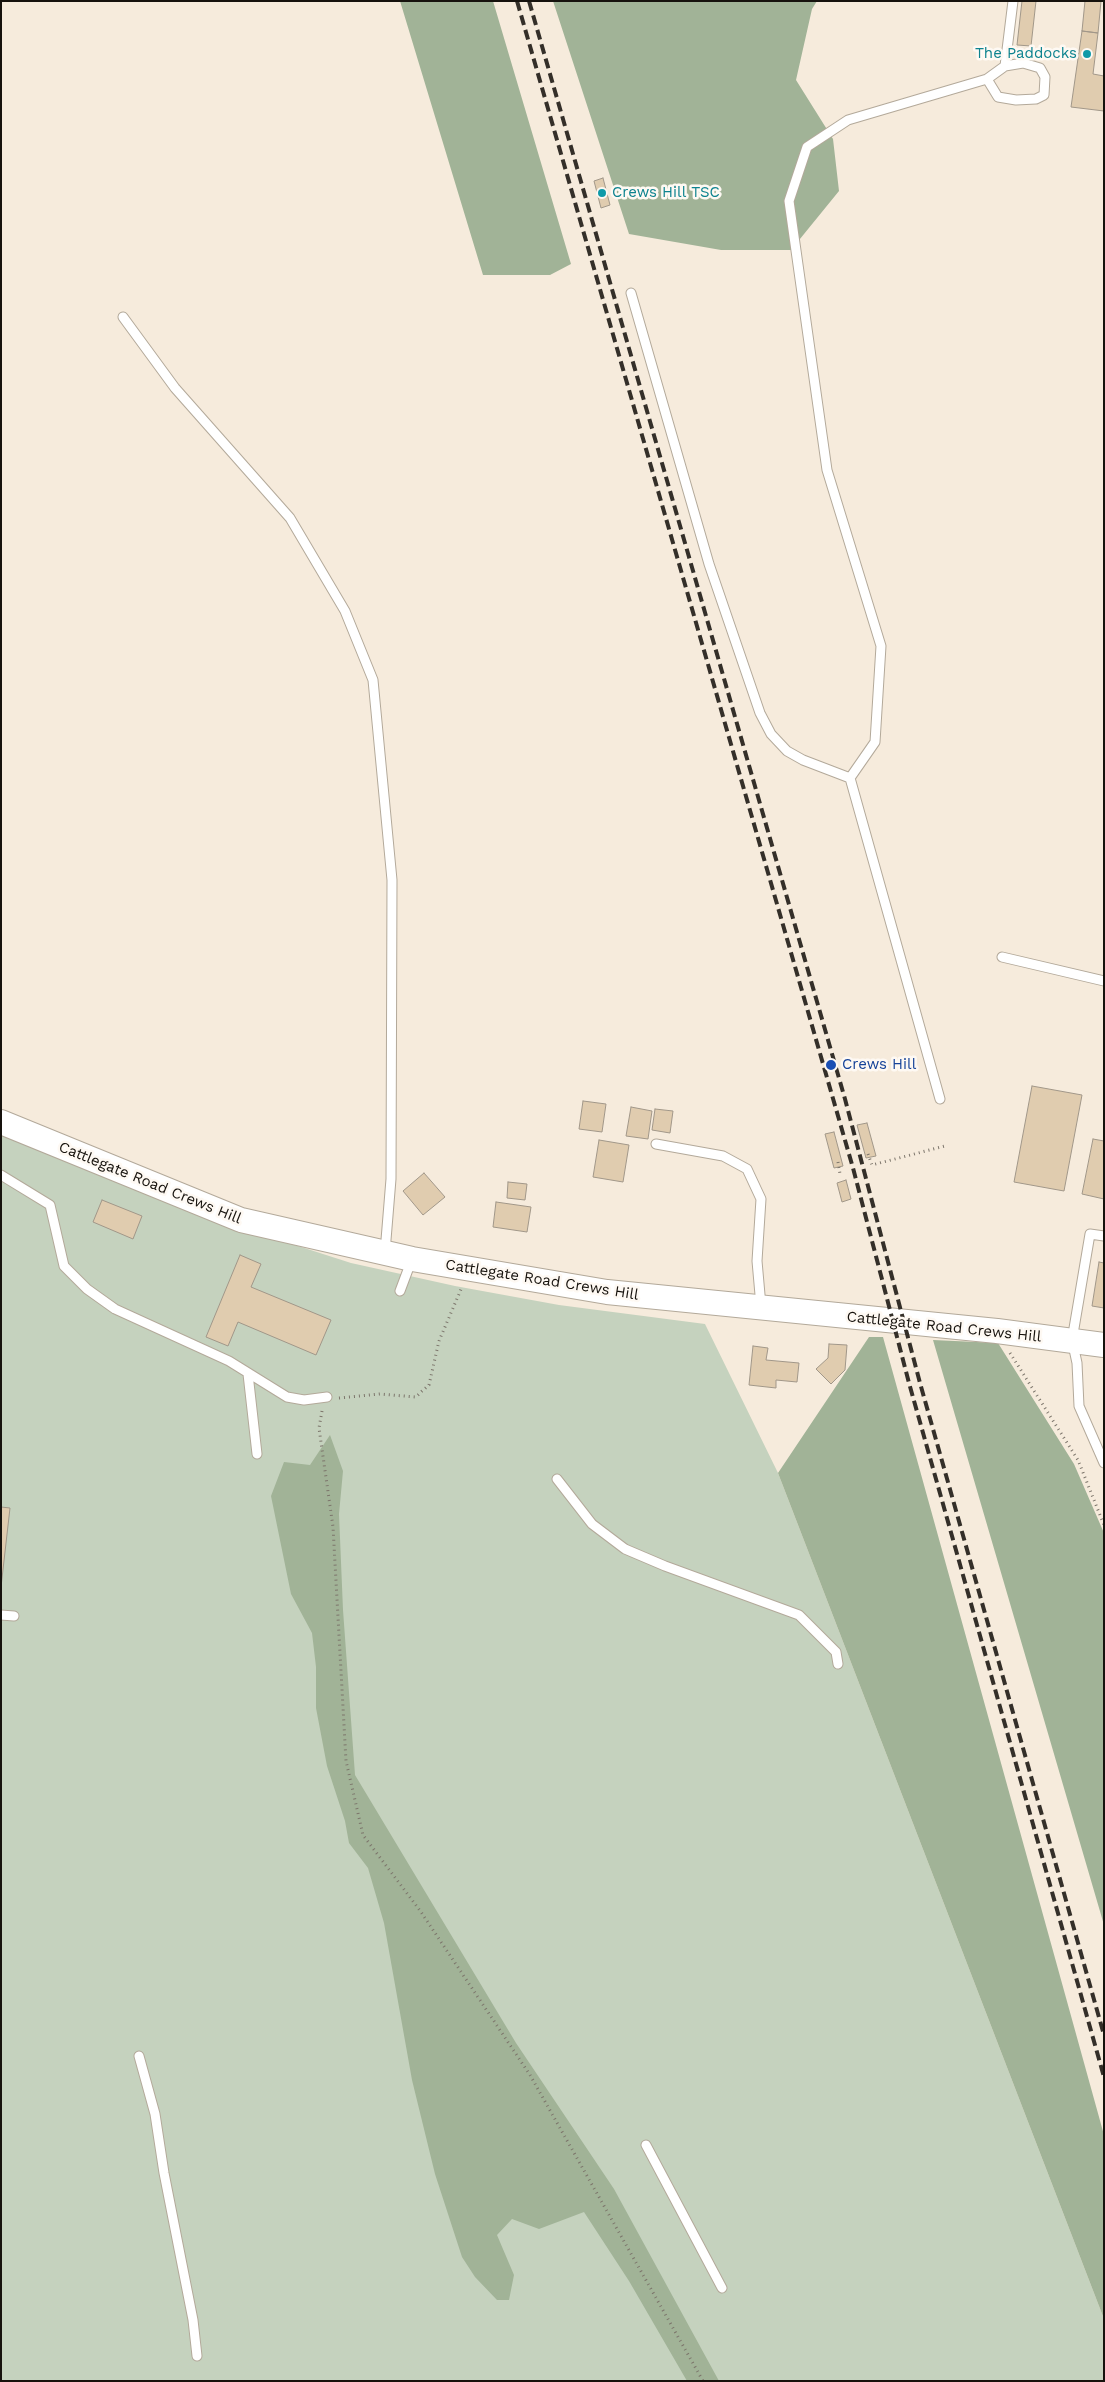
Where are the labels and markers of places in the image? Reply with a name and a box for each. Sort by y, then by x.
place label: The Paddocks [975,45,1077,63]
marker: The Paddocks [1081,48,1093,60]
place label: Crews Hill TSC [612,184,720,202]
marker: Crews Hill TSC [596,187,608,199]
place label: Crews Hill [842,1056,916,1074]
marker: Crews Hill [824,1058,838,1072]

